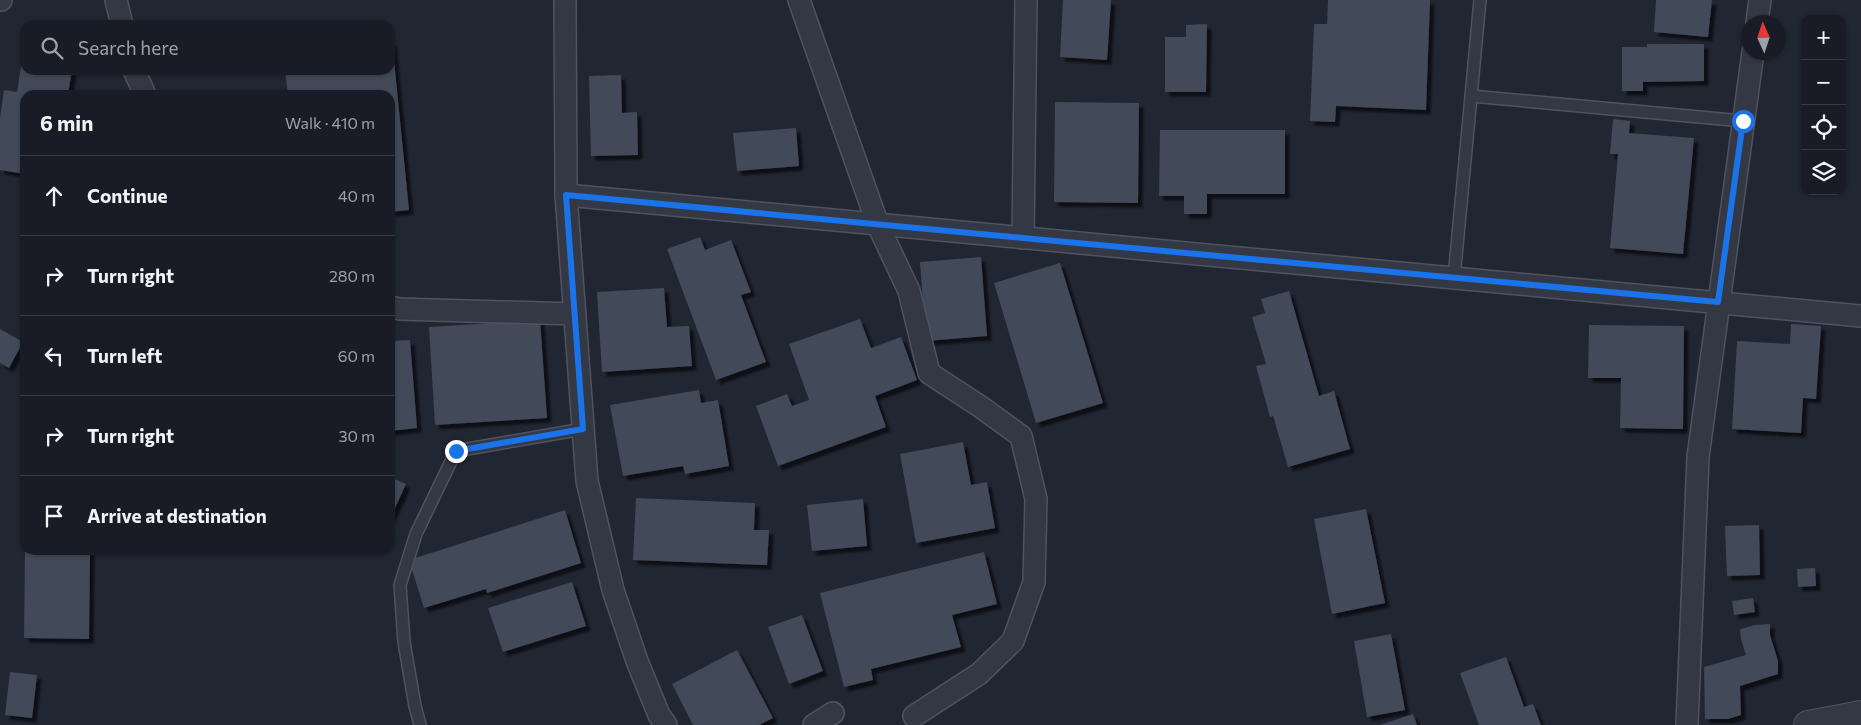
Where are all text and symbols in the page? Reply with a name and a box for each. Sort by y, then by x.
north arrow [1741,15,1786,60]
map controls [1801,15,1846,195]
button: + [1801,15,1846,60]
search box [20,20,395,75]
icon: search [38,34,66,62]
text: Search here [78,36,178,59]
button: − [1801,60,1846,105]
button: locate [1801,105,1846,150]
text: 6 min [40,110,93,135]
route start [1732,110,1755,133]
text: Walk · 410 m [285,113,375,132]
button: layers [1801,150,1846,195]
icon: ahead [40,182,68,210]
text: Continue [87,184,167,207]
text: 40 m [338,186,375,205]
icon: right [40,262,68,290]
text: Turn right [87,264,174,287]
text: 280 m [329,266,375,285]
icon: left [40,342,68,370]
text: Turn left [87,344,162,367]
text: 60 m [338,346,375,365]
icon: right [40,422,68,450]
text: Turn right [87,424,174,447]
text: 30 m [338,426,375,445]
route end [445,440,468,463]
icon: arrive [40,502,68,530]
text: Arrive at destination [87,504,267,527]

